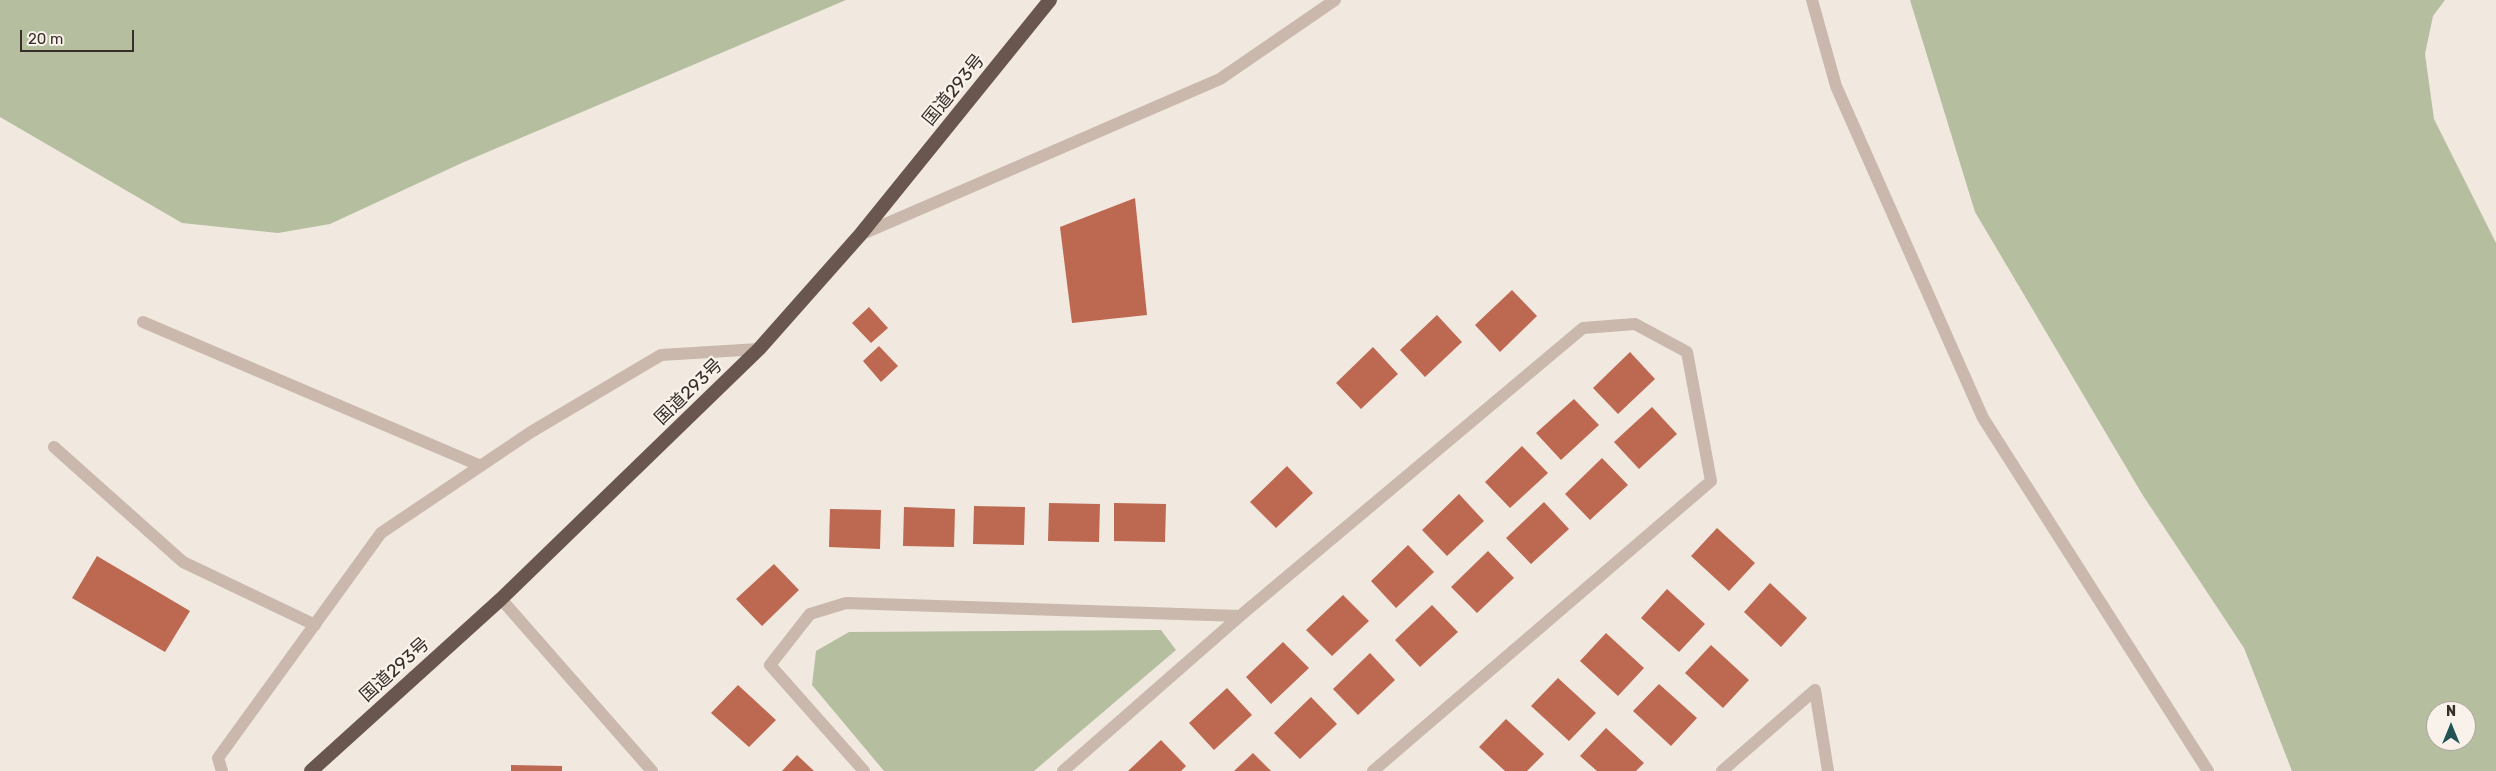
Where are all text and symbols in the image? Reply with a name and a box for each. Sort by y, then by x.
scale bar [22,20,136,52]
text: 20 m [28,30,63,48]
street label: 国道293号 [919,50,989,130]
street label: 国道293号 [651,354,727,430]
street label: 国道293号 [356,633,434,707]
north arrow [2426,701,2476,751]
text: N [2446,703,2456,720]

